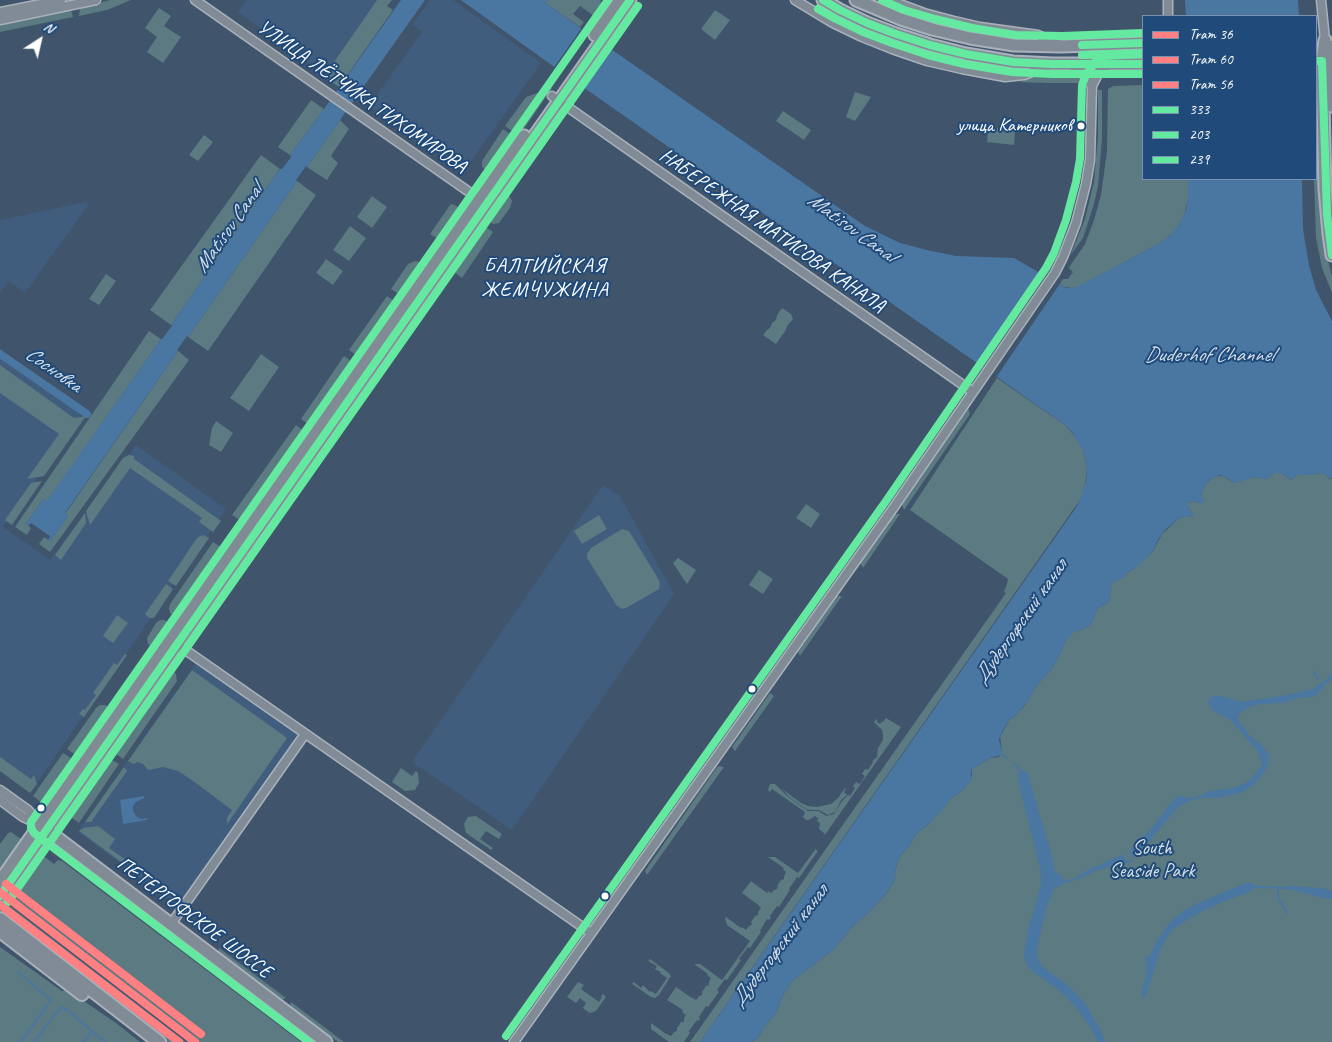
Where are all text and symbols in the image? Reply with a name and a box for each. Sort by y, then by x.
north arrow [15,15,65,65]
street label: УЛИЦА ЛЁТЧИКА ТИХОМИРОВА [253,15,471,179]
legend [1142,15,1317,180]
text: N [40,18,57,37]
text: Tram 36 [1189,25,1233,44]
text: Tram 60 [1189,50,1233,69]
text: Tram 56 [1189,75,1233,94]
text: 333 [1189,100,1209,119]
place label: улица Катерников [957,115,1072,137]
marker: улица Катерников [1076,121,1086,131]
text: 203 [1189,125,1209,144]
street label: НАБЕРЕЖНАЯ МАТИСОВА КАНАЛА [655,144,889,318]
text: 239 [1189,150,1209,169]
water label: Matisov Canal [189,180,269,278]
water label: Matisov Canal [802,188,900,268]
district label: БАЛТИЙСКАЯ ЖЕМЧУЖИНА [480,253,610,303]
water label: Сосновка [20,342,86,398]
water label: Duderhof Channel [1145,342,1273,368]
water label: Дудергофский канал [969,555,1073,689]
unlabelled marker [747,684,757,694]
unlabelled marker [36,803,46,813]
park label: South Seaside Park [1109,837,1195,884]
street label: ПЕТЕРГОФСКОЕ ШОССЕ [112,852,276,984]
water label: Дудергофский канал [726,880,834,1012]
unlabelled marker [600,891,610,901]

